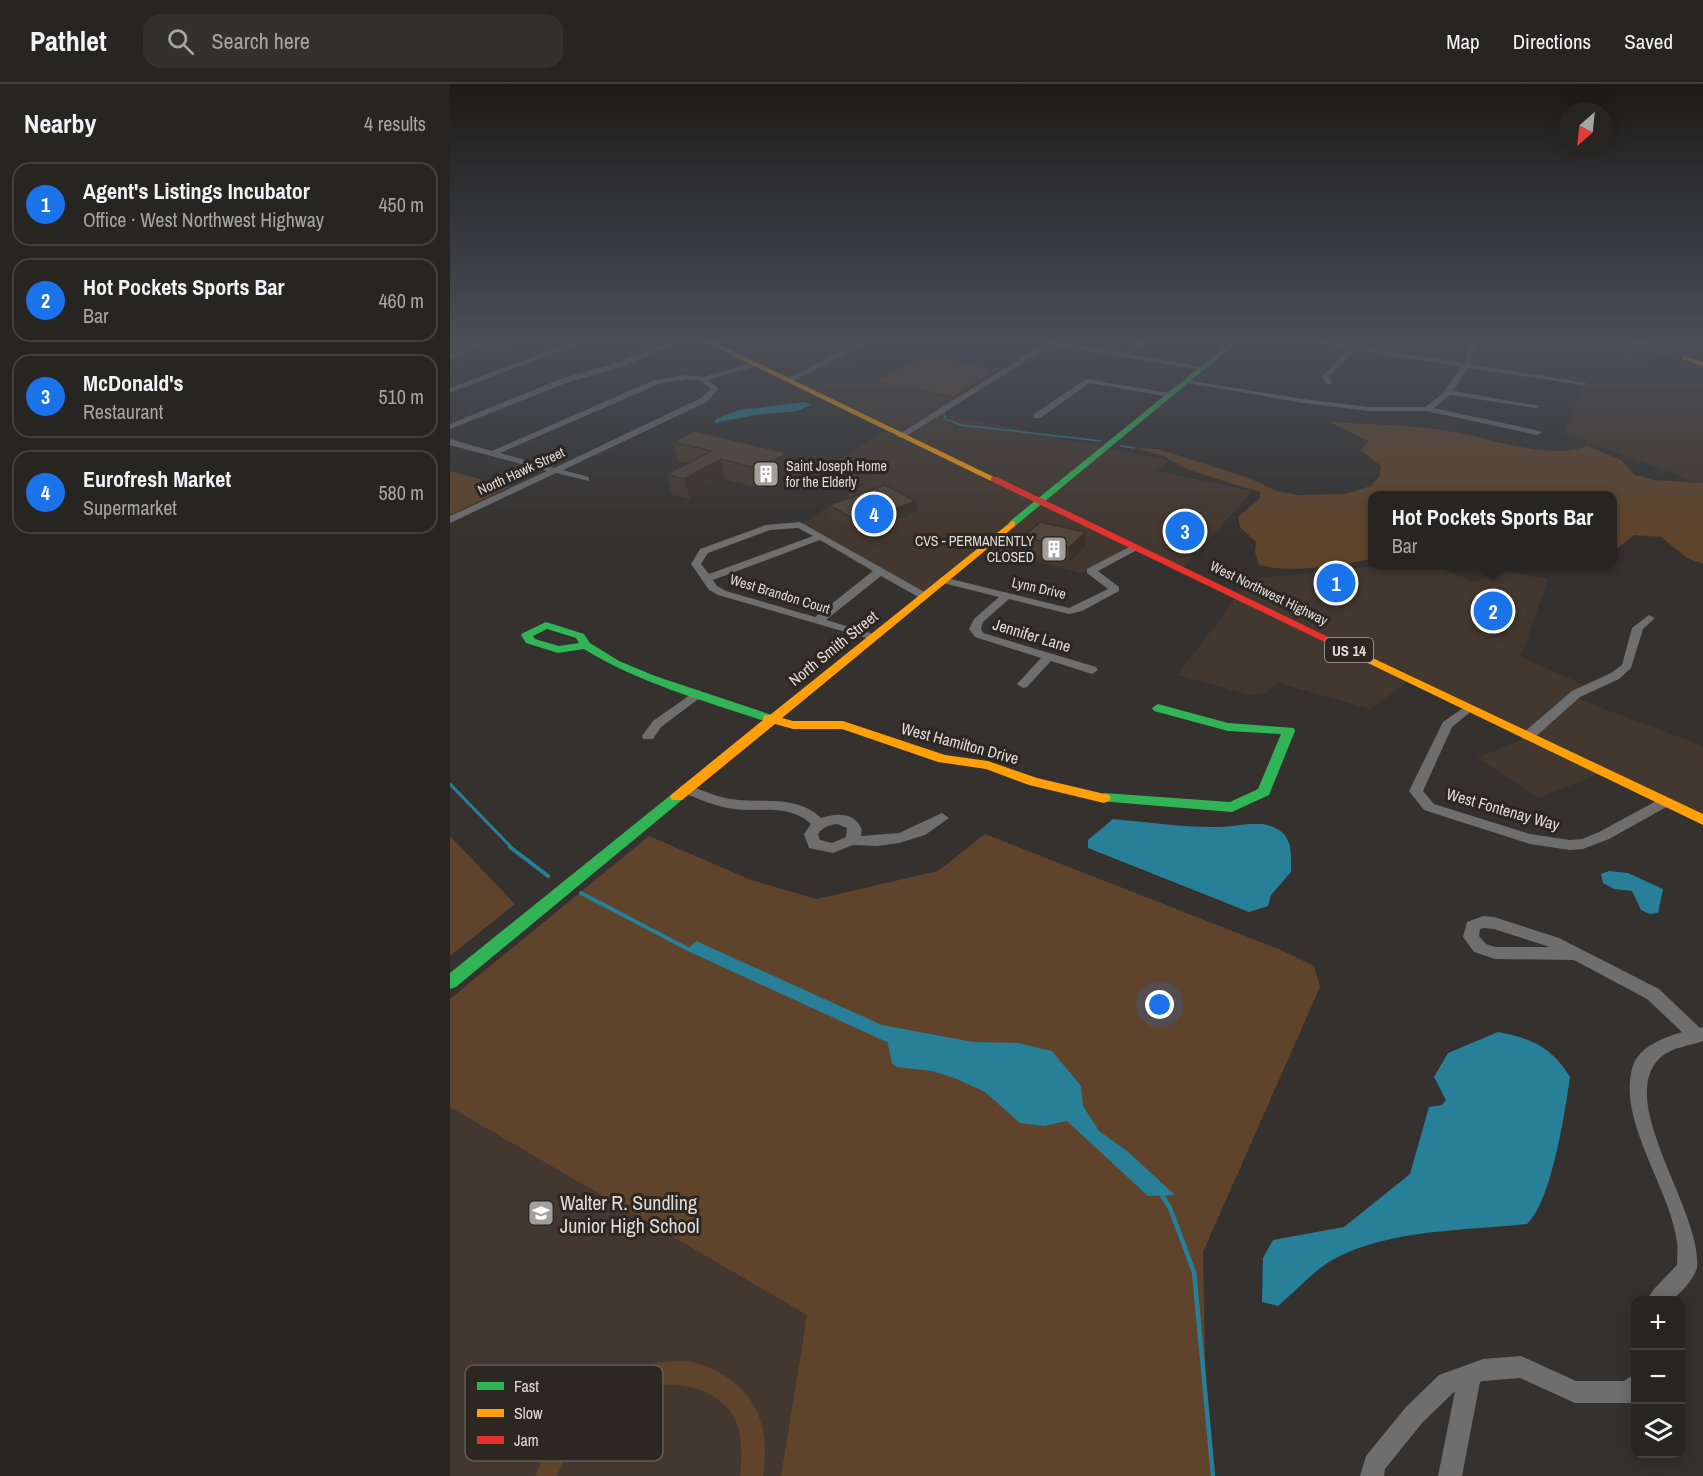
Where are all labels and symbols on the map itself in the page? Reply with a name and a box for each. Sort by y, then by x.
north arrow [1559,102,1613,156]
street label: North Hawk Street [475,443,567,499]
place label: Saint Joseph Home for the Elderly [786,457,887,491]
building icon: Saint Joseph Home for the Elderly [751,459,781,489]
pin: 4 [854,492,894,536]
pin: 3 [1166,508,1204,554]
place label: CVS - PERMANENTLY CLOSED [915,532,1034,566]
building icon: CVS - PERMANENTLY CLOSED [1039,534,1069,564]
street label: West Northwest Highway [1207,557,1331,629]
pin: 1 [1316,560,1356,606]
street label: West Brandon Court [728,570,832,618]
street label: Lynn Drive [1010,573,1068,603]
pin: 2 [1474,588,1512,634]
street label: North Smith Street [784,605,882,691]
street label: Jennifer Lane [990,613,1074,657]
road number: US 14 [1325,638,1373,662]
street label: West Hamilton Drive [899,717,1021,769]
street label: West Fontenay Way [1444,782,1563,836]
your location [1145,990,1174,1019]
place label: Walter R. Sundling Junior High School [560,1189,699,1239]
school or university icon: Walter R. Sundling Junior High School [526,1198,556,1228]
legend [465,1365,663,1461]
text: Fast [514,1375,539,1397]
text: Slow [514,1402,543,1424]
text: Jam [514,1429,539,1451]

